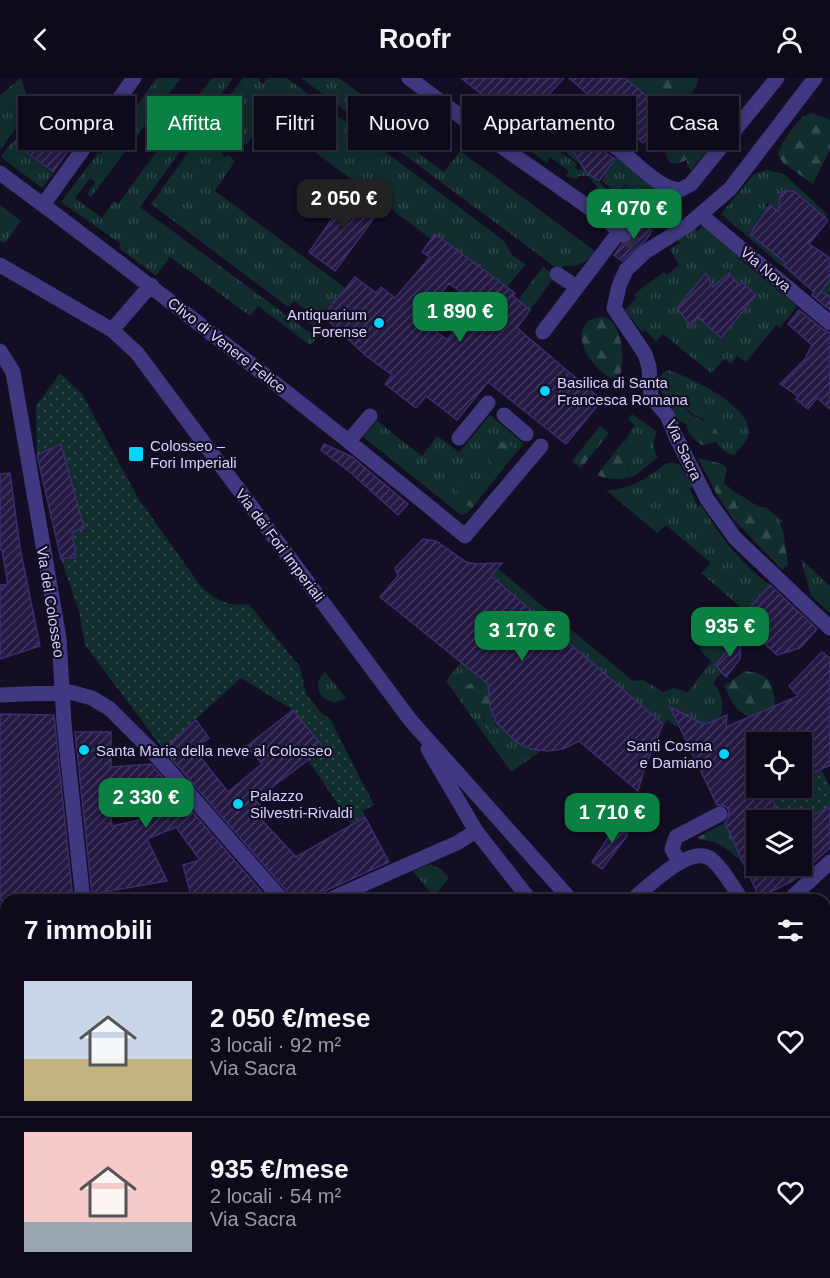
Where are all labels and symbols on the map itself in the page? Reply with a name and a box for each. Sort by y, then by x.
pin: 2 050 € [289,179,399,230]
pin: 4 070 € [579,189,689,240]
street label: Via Nova [737,243,795,295]
pin: 1 890 € [405,292,515,343]
street label: Clivo di Venere Felice [165,294,289,396]
place label: Antiquarium Forense [287,306,367,340]
marker: Antiquarium Forense [372,316,386,330]
place label: Basilica di Santa Francesca Romana [557,374,689,408]
marker: Basilica di Santa Francesca Romana [538,384,552,398]
street label: Via Sacra [663,417,706,484]
place label: Colosseo – Fori Imperiali [150,437,237,471]
marker: Colosseo – Fori Imperiali [127,445,145,463]
street label: Via dei Fori Imperiali [232,485,328,605]
street label: Via del Colosseo [34,545,68,659]
pin: 935 € [688,607,772,658]
pin: 3 170 € [467,611,577,662]
place label: Santi Cosma e Damiano [626,737,713,771]
place label: Santa Maria della neve al Colosseo [96,742,332,759]
marker: Santa Maria della neve al Colosseo [77,743,91,757]
marker: Santi Cosma e Damiano [717,747,731,761]
pin: 2 330 € [91,778,201,829]
place label: Palazzo Silvestri-Rivaldi [250,787,353,821]
pin: 1 710 € [557,793,667,844]
marker: Palazzo Silvestri-Rivaldi [231,797,245,811]

